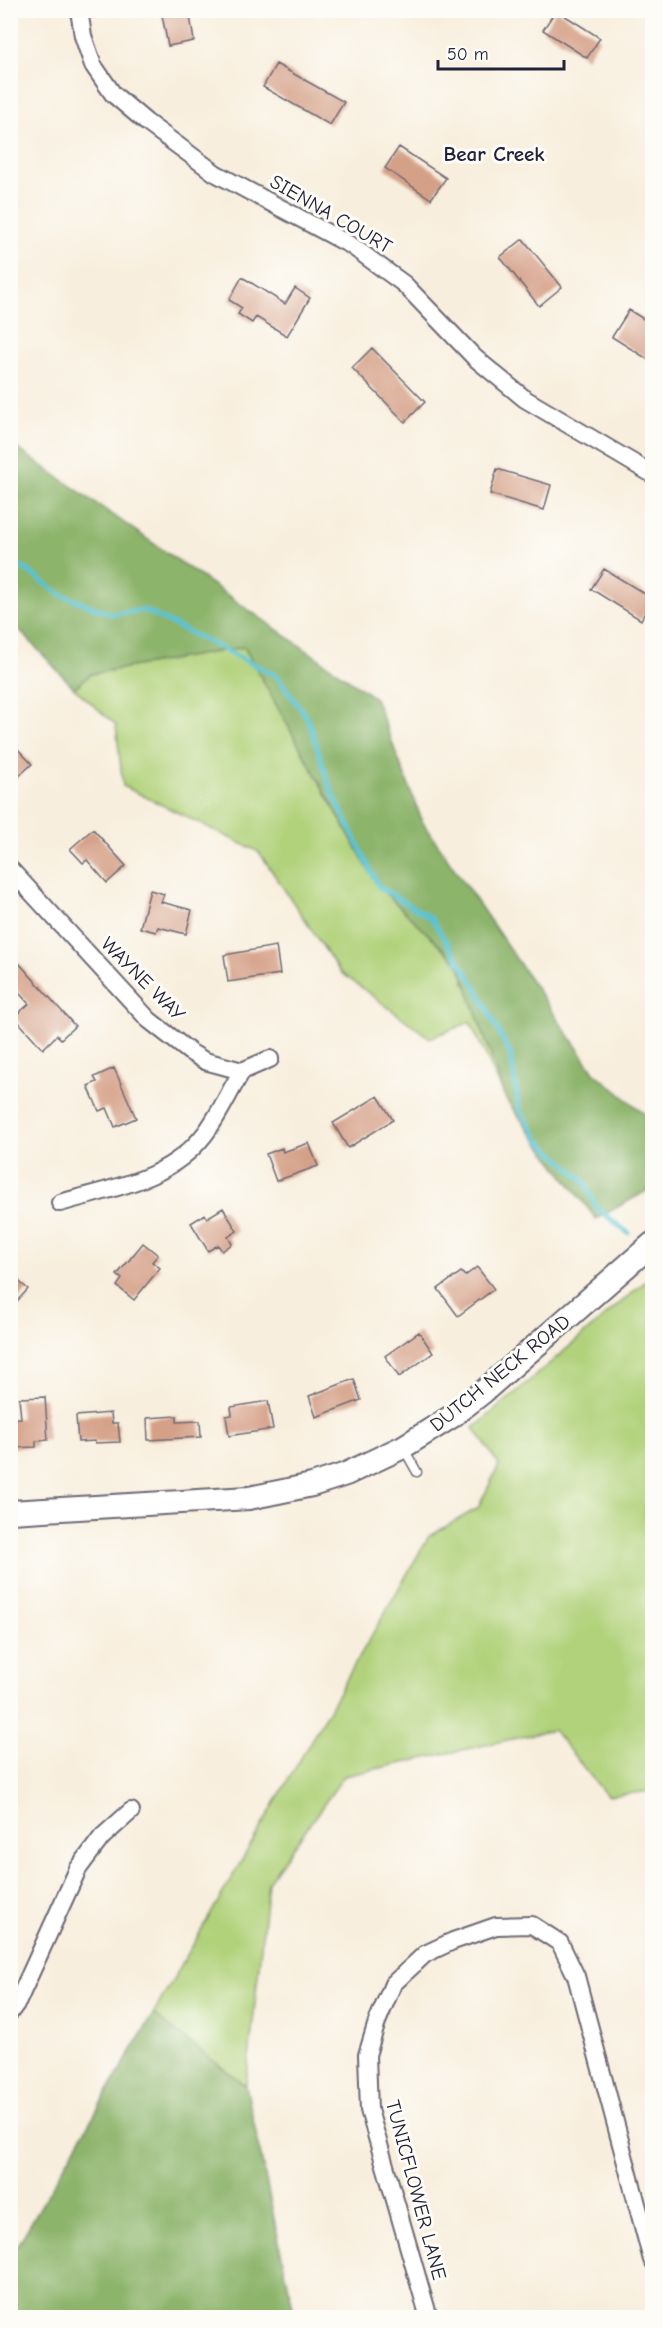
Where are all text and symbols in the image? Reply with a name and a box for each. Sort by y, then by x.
scale bar [438,33,564,71]
text: 50 m [447,44,489,65]
district label: Bear Creek [443,142,545,166]
street label: SIENNA COURT [266,170,397,258]
street label: WAYNE WAY [96,932,190,1026]
street label: DUTCH NECK ROAD [425,1310,575,1436]
street label: TUNICFLOWER LANE [381,2098,451,2282]

